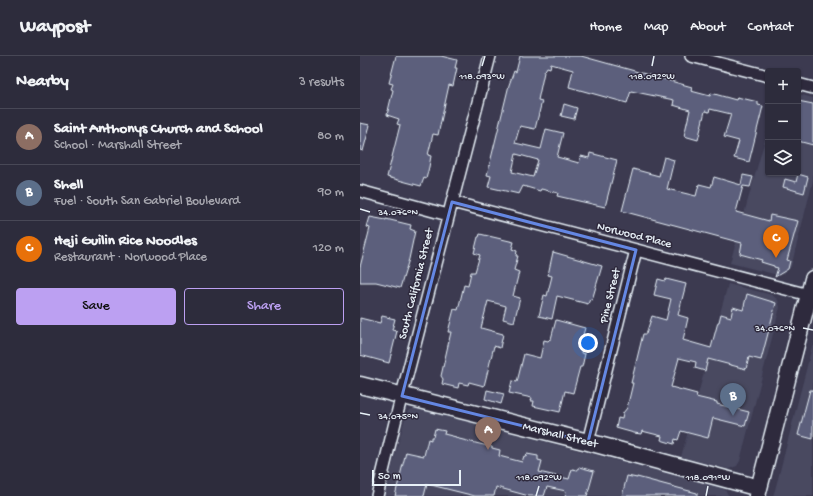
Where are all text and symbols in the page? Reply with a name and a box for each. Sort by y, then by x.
text: Waypost [20,16,90,39]
text: Home [590,19,622,36]
text: Map [644,19,668,36]
text: About [690,19,726,36]
text: Contact [748,19,793,36]
map controls [765,68,801,176]
button: + [765,68,801,104]
text: 118.093°W [458,71,505,83]
text: 118.092°W [628,71,675,83]
text: Nearby [16,72,69,92]
text: 3 results [299,75,344,90]
button: − [765,104,801,140]
text: Saint Anthonys Church and School [54,120,263,138]
text: A [25,129,33,144]
text: 80 m [317,129,344,144]
text: School · Marshall Street [54,138,181,153]
button: layers [765,140,801,176]
text: Shell [54,176,83,194]
text: B [26,185,32,200]
text: 90 m [318,185,344,200]
text: Fuel · South San Gabriel Boulevard [54,194,240,209]
text: 34.076°N [377,207,418,219]
street label: Norwood Place [595,220,673,252]
pin: C [763,225,789,258]
street label: South California Street [396,226,438,341]
text: Heji Guilin Rice Noodles [54,232,197,250]
text: C [25,241,33,256]
text: 120 m [313,241,344,256]
text: Restaurant · Norwood Place [54,250,207,265]
street label: Pine Street [597,266,625,326]
button: Save [16,288,176,325]
button: Share [184,288,344,325]
text: 34.076°N [754,323,795,335]
your location [578,333,598,353]
pin: B [720,383,746,416]
text: 34.075°N [377,411,419,423]
pin: A [475,417,501,450]
street label: Marshall Street [521,420,600,452]
scale bar [372,468,461,487]
text: 50 m [378,471,400,483]
text: 118.092°W [515,472,562,484]
text: 118.091°W [685,472,731,484]

